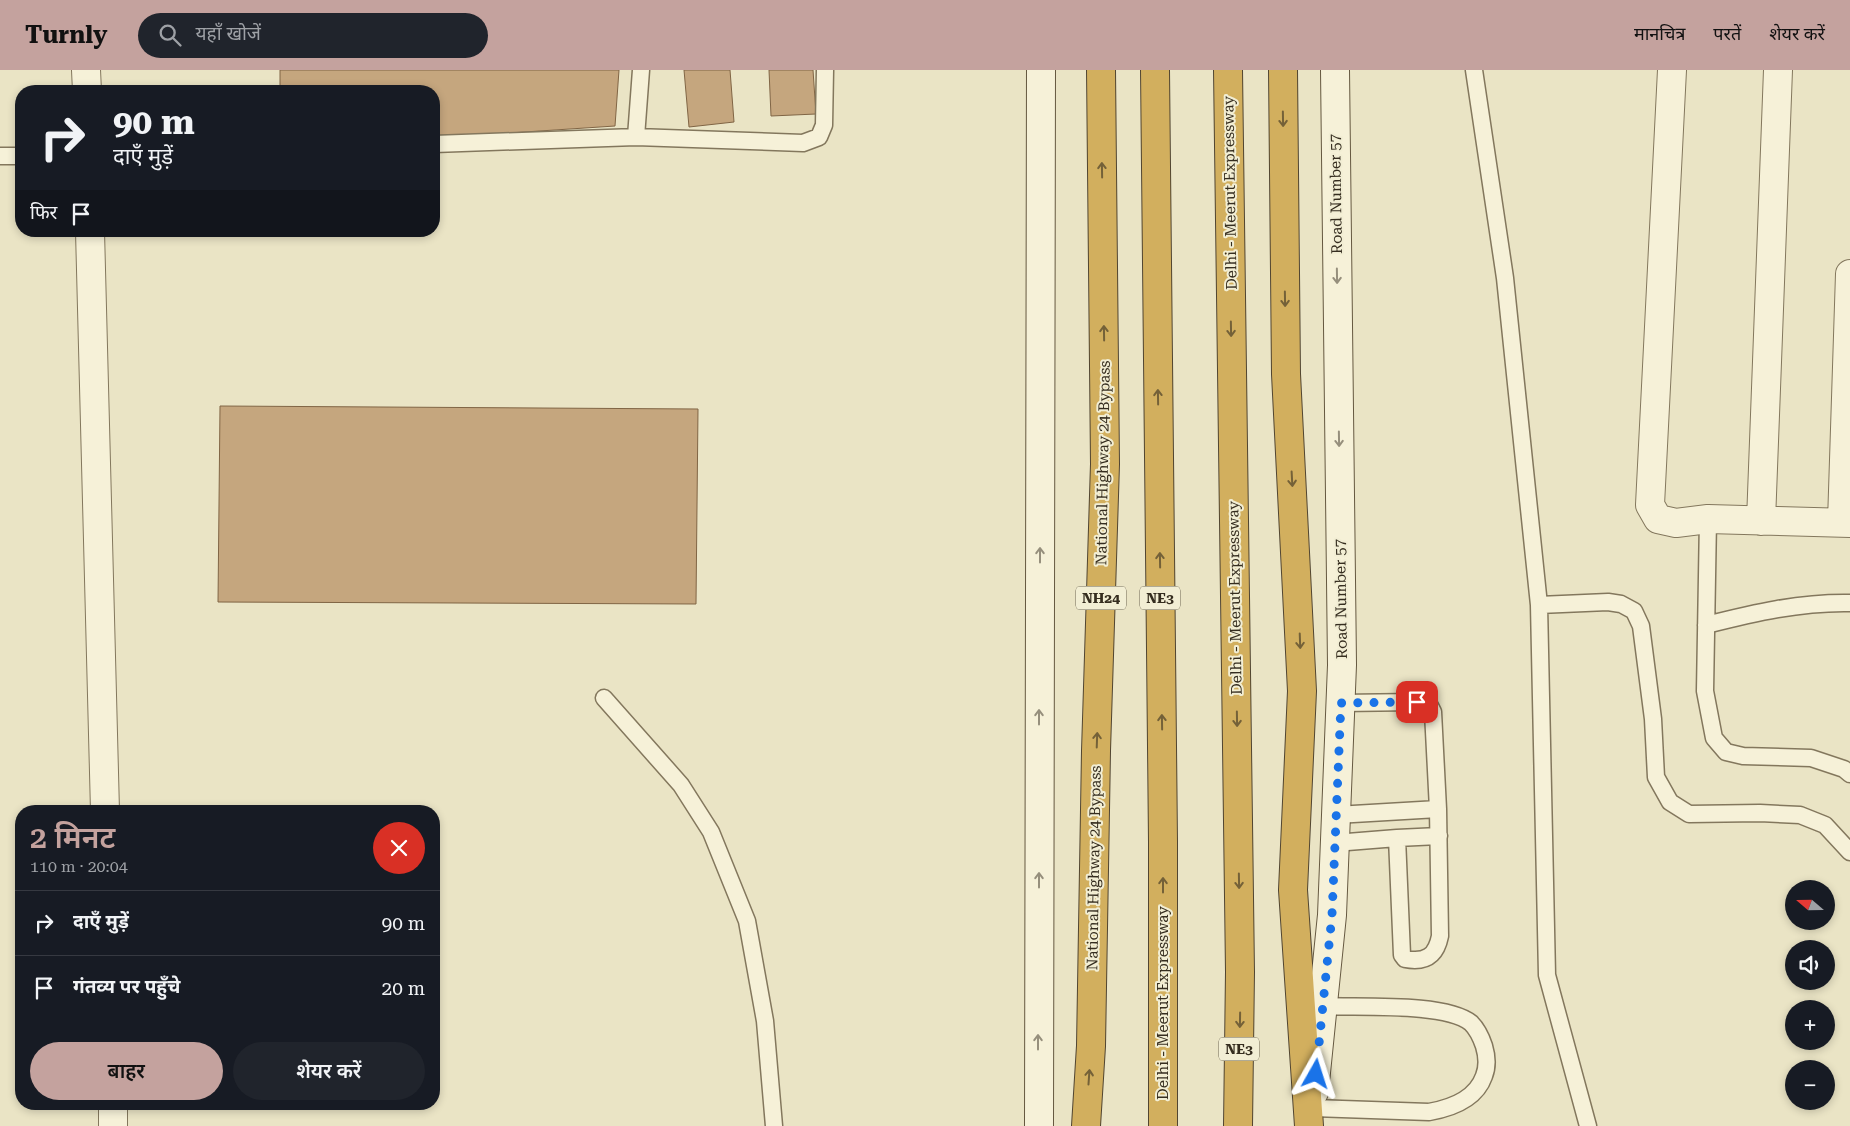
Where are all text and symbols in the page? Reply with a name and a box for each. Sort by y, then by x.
search box [138,13,488,58]
text: Turnly [25,21,108,49]
icon: search [156,21,184,49]
text: यहाँ खोजें [196,22,261,45]
text: मानचित्र [1634,23,1685,44]
text: परतें [1713,23,1741,44]
text: शेयर करें [1769,23,1825,44]
street label: Delhi - Meerut Expressway [1219,96,1241,290]
text: 90 m [113,102,195,143]
icon: right [30,105,95,170]
one-way arrow [1278,110,1288,126]
street label: Road Number 57 [1326,134,1346,254]
text: दाएँ मुड़ें [113,144,173,169]
one-way arrow [1097,162,1107,178]
icon: arrive [67,200,95,228]
text: फिर [30,201,57,224]
one-way arrow [1332,268,1342,284]
one-way arrow [1281,290,1290,306]
one-way arrow [1227,320,1236,336]
one-way arrow [1099,325,1109,341]
street label: National Highway 24 Bypass [1092,360,1114,566]
one-way arrow [1153,390,1163,406]
one-way arrow [1335,430,1344,446]
one-way arrow [1288,470,1297,486]
street label: Delhi - Meerut Expressway [1224,501,1246,695]
street label: Road Number 57 [1331,539,1351,659]
one-way arrow [1035,547,1045,564]
one-way arrow [1155,552,1165,568]
road number: NH24 [1076,586,1126,610]
road number: NE3 [1140,586,1180,610]
one-way arrow [1296,633,1305,649]
pin [1396,681,1438,723]
icon: arrive [1403,688,1431,716]
one-way arrow [1034,710,1044,726]
one-way arrow [1232,710,1242,726]
one-way arrow [1157,715,1167,731]
one-way arrow [1092,732,1101,748]
street label: National Highway 24 Bypass [1083,765,1105,971]
text: 2 मिनट [30,820,115,855]
button: close [373,822,425,874]
text: 110 m · 20:04 [30,857,128,876]
one-way arrow [1034,872,1044,888]
one-way arrow [1234,872,1244,889]
one-way arrow [1158,877,1168,894]
north arrow [1785,880,1835,930]
map controls [1785,880,1835,1110]
street label: Delhi - Meerut Expressway [1154,906,1172,1100]
icon: right [30,909,58,937]
text: दाएँ मुड़ें [73,910,129,933]
text: 90 m [382,912,425,935]
button: sound [1785,940,1835,990]
icon: arrive [30,974,58,1002]
text: गंतव्य पर पहुँचे [73,975,180,998]
text: 20 m [382,977,425,1000]
button: + [1785,1000,1835,1050]
one-way arrow [1235,1012,1244,1028]
one-way arrow [1033,1035,1043,1051]
road number: NE3 [1219,1038,1259,1061]
button: बाहर [30,1042,223,1100]
button: शेयर करें [233,1042,425,1100]
position arrow [1289,1047,1341,1099]
button: − [1785,1060,1835,1110]
one-way arrow [1085,1070,1094,1086]

